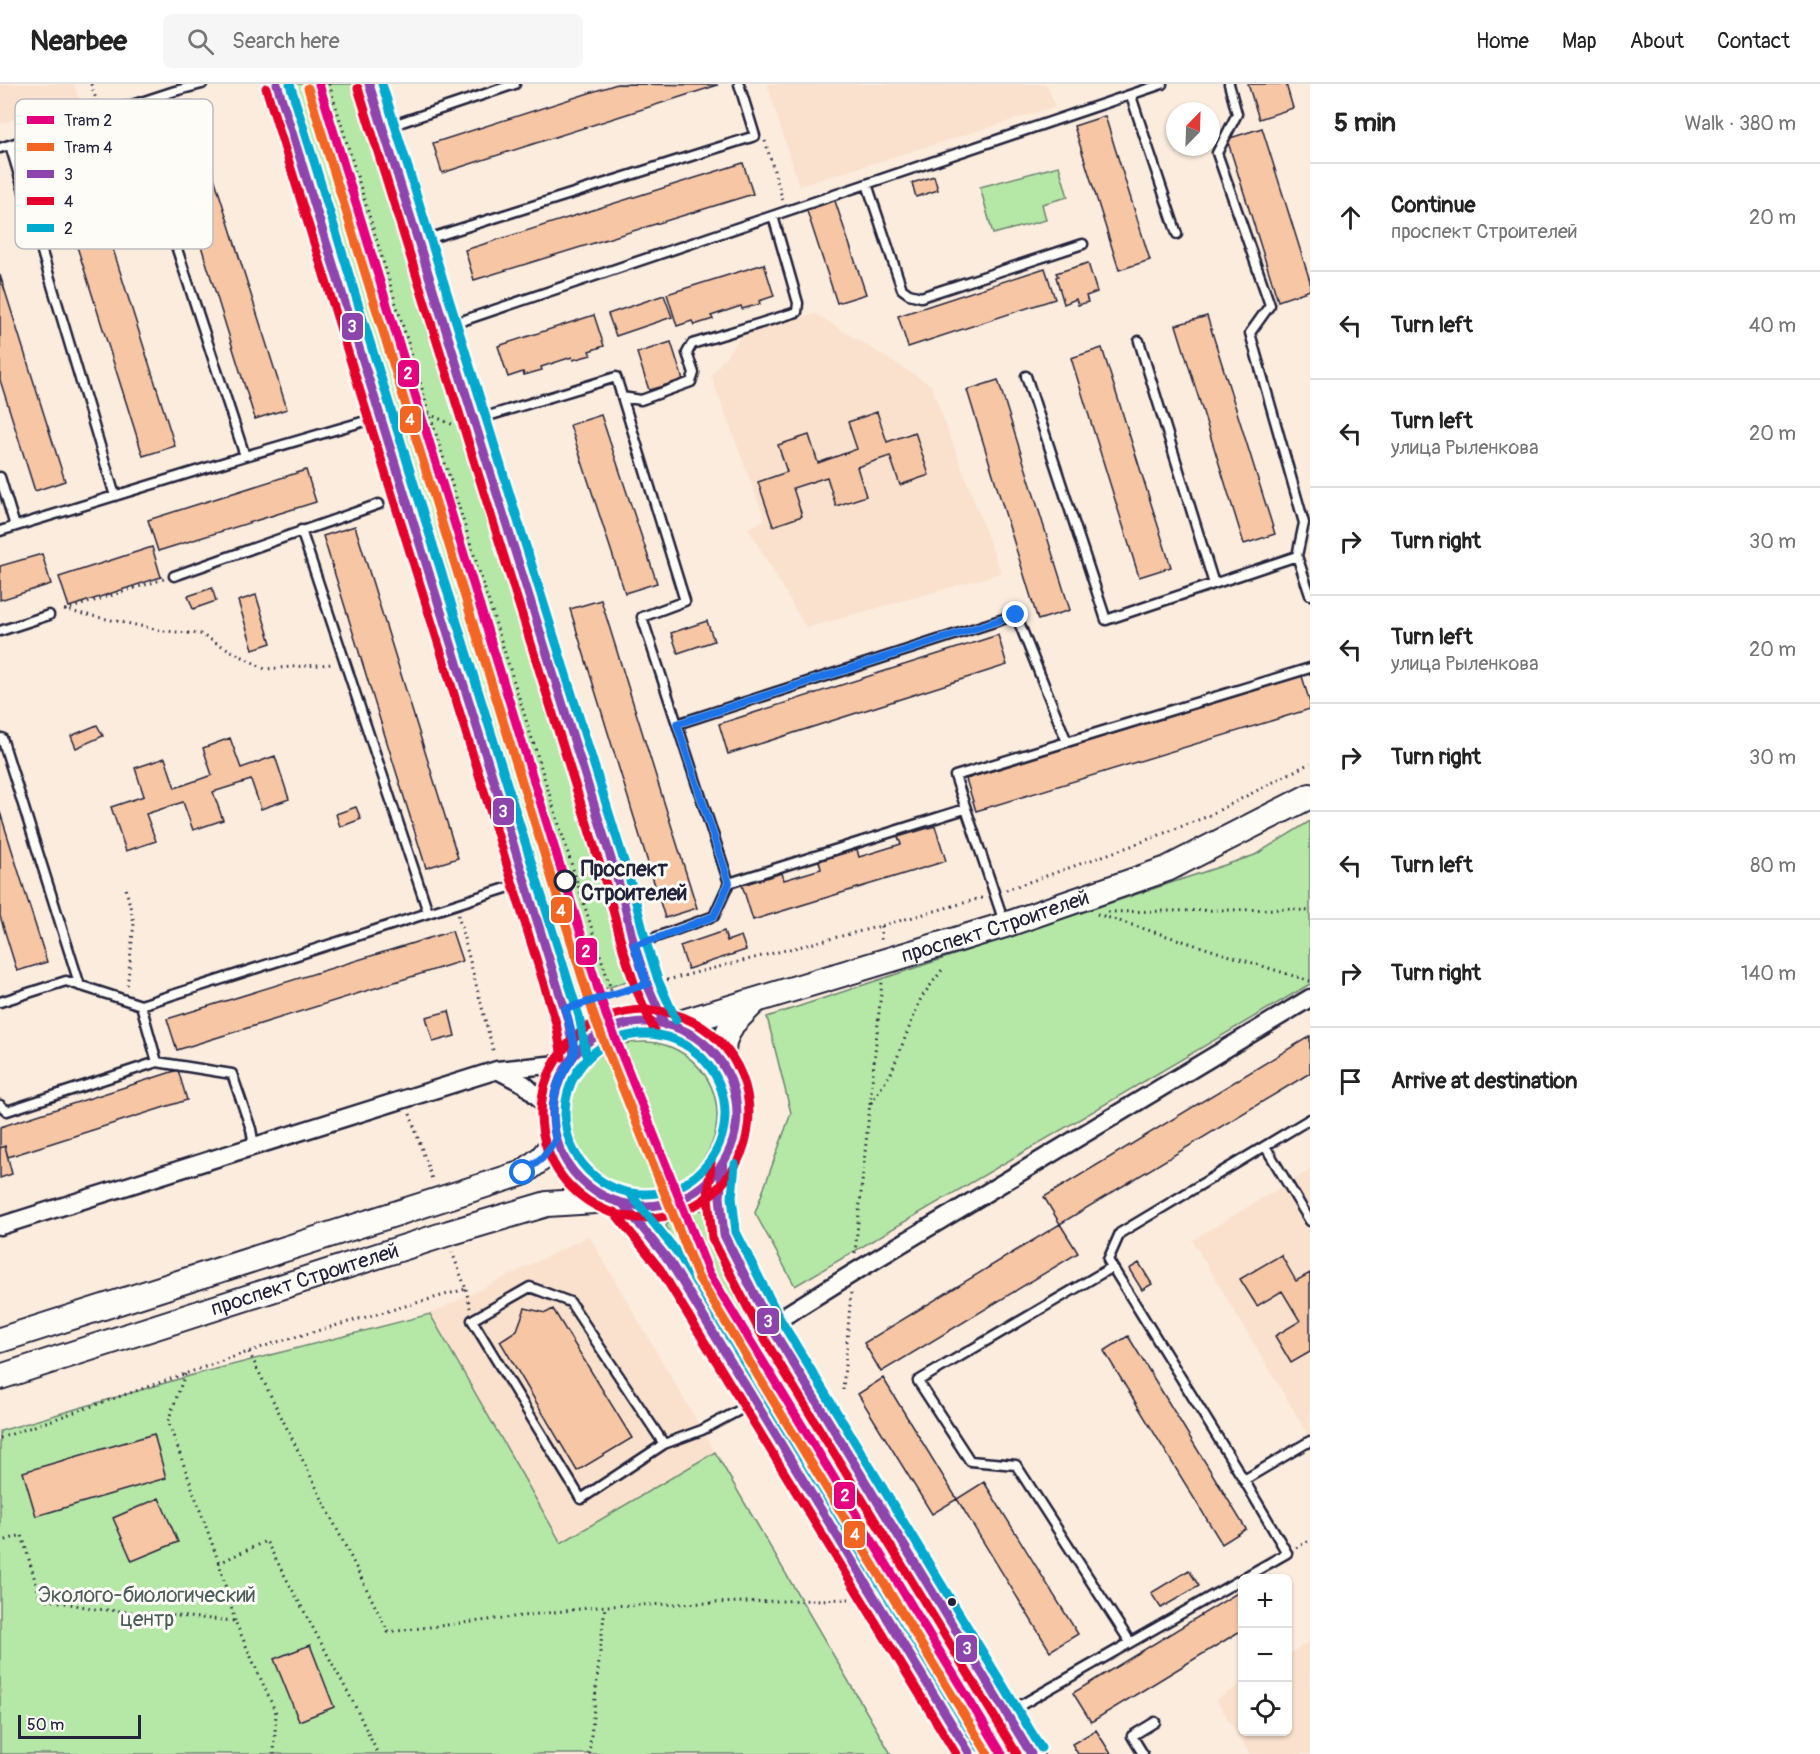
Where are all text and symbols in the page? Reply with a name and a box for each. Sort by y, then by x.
search box [163,14,583,68]
text: Nearbee [30,24,127,59]
icon: search [184,25,217,58]
text: Search here [232,27,340,55]
text: Home [1476,28,1529,55]
text: Map [1562,28,1597,55]
text: About [1630,28,1684,55]
text: Contact [1717,28,1790,55]
legend [15,99,213,249]
north arrow [1166,102,1220,156]
text: 5 min [1334,107,1396,139]
text: Tram 2 [64,111,112,131]
text: Walk · 380 m [1684,111,1796,136]
text: Tram 4 [64,138,113,158]
text: 3 [64,165,73,185]
text: Continue [1391,191,1475,219]
text: 4 [64,192,73,212]
icon: ahead [1334,201,1367,234]
text: 20 m [1749,205,1796,230]
text: 2 [64,219,73,239]
text: проспект Строителей [1391,219,1578,244]
icon: left [1334,309,1367,342]
text: Turn left [1391,311,1473,339]
line badge: 3 [341,312,364,341]
text: 40 m [1749,313,1796,338]
text: 3 [348,317,357,337]
line badge: 2 [397,359,420,388]
text: 2 [404,364,413,384]
line badge: 4 [399,405,422,434]
text: Turn left [1391,407,1473,435]
text: 4 [405,410,415,430]
icon: left [1334,417,1367,450]
text: 20 m [1749,421,1796,446]
text: улица Рыленкова [1391,435,1539,460]
icon: right [1334,525,1367,558]
text: Turn right [1391,527,1481,555]
text: 30 m [1749,529,1796,554]
route end [1002,601,1028,627]
text: Turn left [1391,623,1473,651]
icon: left [1334,633,1367,666]
text: 20 m [1749,637,1796,662]
text: улица Рыленкова [1391,651,1539,676]
icon: right [1334,741,1367,774]
text: Turn right [1391,743,1481,771]
text: 30 m [1749,745,1796,770]
line badge: 3 [492,797,515,826]
text: 3 [499,802,508,822]
icon: left [1334,849,1367,882]
text: Turn left [1391,851,1473,879]
text: 80 m [1750,853,1796,878]
place label: Проспект Строителей [581,856,687,907]
marker: Проспект Строителей [554,870,576,892]
street label: проспект Строителей [898,883,1093,969]
line badge: 4 [550,896,573,924]
text: 4 [556,901,566,921]
line badge: 2 [575,937,598,966]
text: 2 [582,942,591,962]
icon: right [1334,957,1367,990]
text: Turn right [1391,959,1481,987]
text: 140 m [1741,961,1796,986]
icon: arrive [1334,1065,1367,1098]
text: Arrive at destination [1391,1067,1577,1095]
route start [509,1159,535,1185]
street label: проспект Строителей [207,1236,402,1322]
line badge: 3 [756,1307,780,1335]
text: 3 [764,1312,773,1332]
line badge: 2 [833,1481,856,1510]
text: 2 [841,1486,850,1506]
line badge: 4 [843,1520,866,1549]
text: 4 [850,1525,860,1545]
map controls [1238,1574,1292,1736]
button: + [1238,1574,1292,1628]
park label: Эколого-биологический центр [38,1582,256,1633]
unlabelled marker [946,1596,958,1608]
button: − [1238,1628,1292,1682]
line badge: 3 [955,1634,978,1663]
text: 3 [963,1639,972,1659]
button: locate [1238,1682,1292,1736]
scale bar [18,1712,141,1740]
text: 50 m [27,1715,64,1735]

